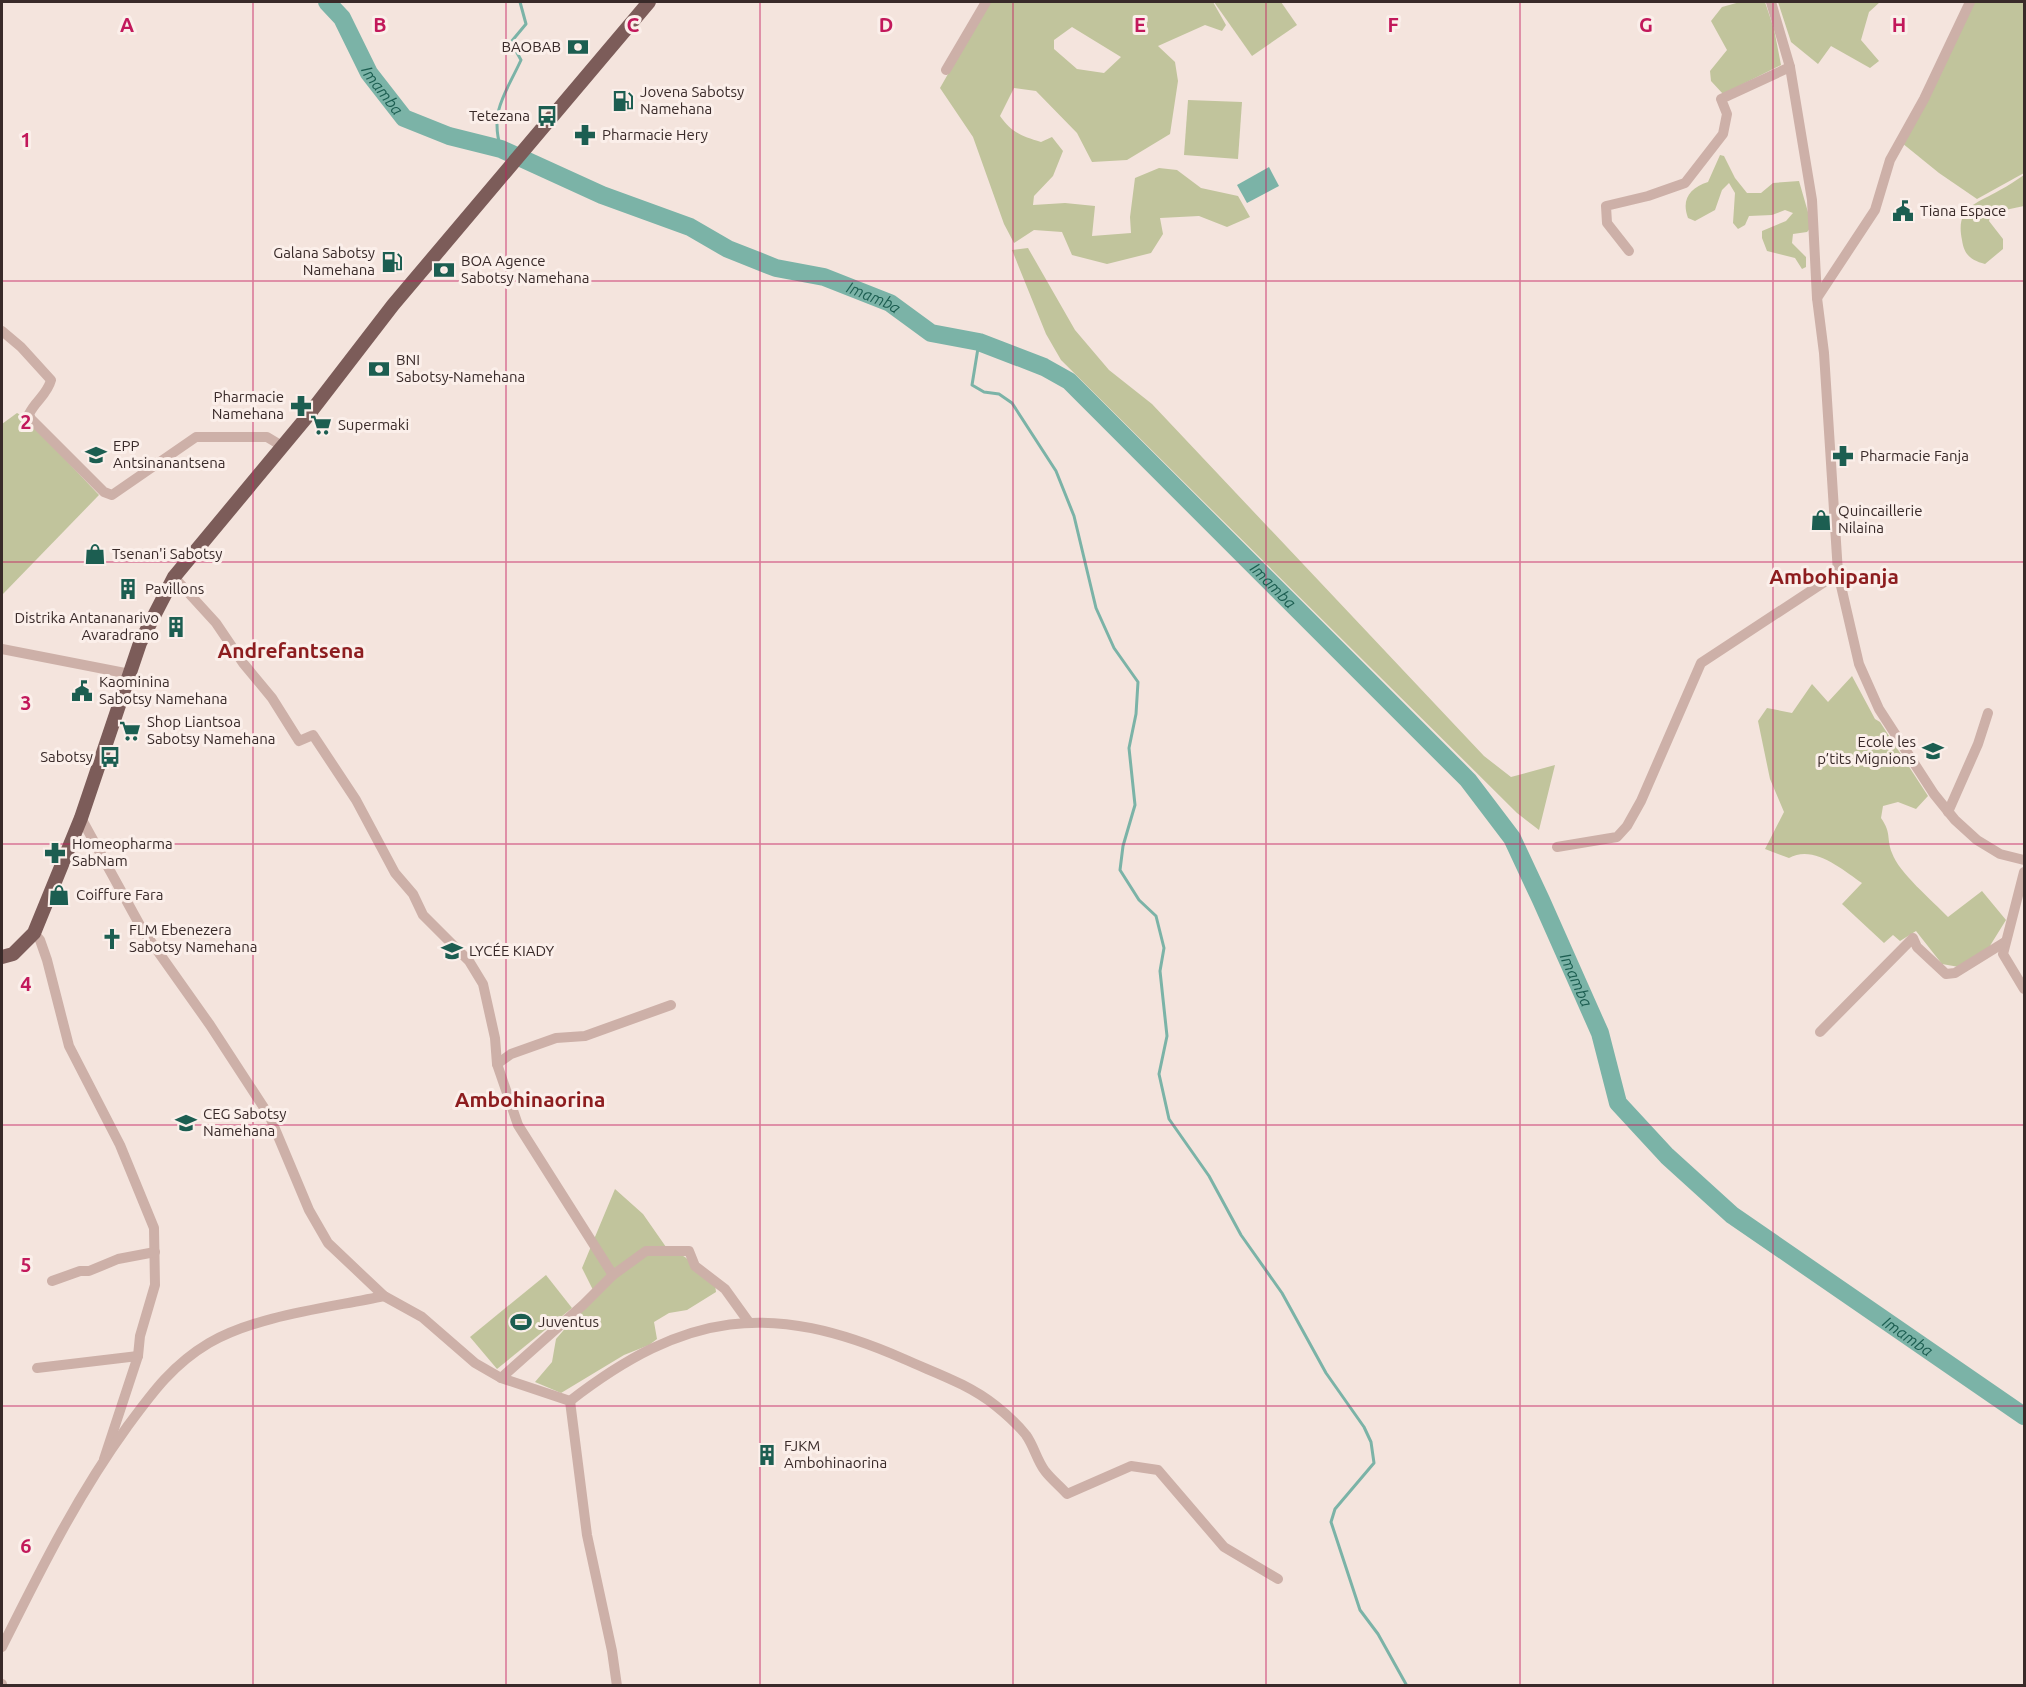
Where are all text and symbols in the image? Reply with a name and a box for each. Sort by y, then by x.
text: A [120,13,134,36]
text: B [373,13,387,36]
text: C [627,13,640,36]
text: D [879,13,893,36]
text: E [1134,13,1146,36]
text: F [1387,13,1399,36]
text: G [1639,13,1653,36]
text: H [1892,13,1906,36]
bank icon: BAOBAB [566,35,590,59]
place label: BAOBAB [501,38,561,55]
water label: Imamba [358,63,407,118]
place label: Jovena Sabotsy Namehana [640,83,744,117]
fuel station icon: Jovena Sabotsy Namehana [611,89,635,113]
bus stop icon: Tetezana [535,104,559,128]
place label: Tetezana [469,107,530,124]
pharmacy icon: Pharmacie Hery [573,123,597,147]
place label: Pharmacie Hery [602,126,708,143]
text: 1 [20,128,32,151]
public building icon: Tiana Espace [1891,199,1915,223]
place label: Tiana Espace [1920,202,2006,219]
place label: Galana Sabotsy Namehana [273,244,375,278]
fuel station icon: Galana Sabotsy Namehana [380,250,404,274]
place label: BOA Agence Sabotsy Namehana [461,252,589,286]
bank icon: BOA Agence Sabotsy Namehana [432,258,456,282]
water label: Imamba [844,278,905,317]
place label: BNI Sabotsy-Namehana [396,351,525,385]
bank icon: BNI Sabotsy-Namehana [367,357,391,381]
place label: Pharmacie Namehana [212,388,284,422]
pharmacy icon: Pharmacie Namehana [289,394,313,418]
text: 2 [20,410,32,433]
supermarket icon: Supermaki [309,413,333,437]
place label: Supermaki [338,416,409,433]
place label: EPP Antsinanantsena [113,437,225,471]
school or university icon: EPP Antsinanantsena [84,443,108,467]
pharmacy icon: Pharmacie Fanja [1831,444,1855,468]
place label: Pharmacie Fanja [1860,447,1969,464]
place label: Quincaillerie Nilaina [1838,502,1922,536]
shop icon: Quincaillerie Nilaina [1809,508,1833,532]
shop icon: Tsenan'i Sabotsy [83,542,107,566]
place label: Tsenan'i Sabotsy [112,545,223,562]
water label: Imamba [1247,559,1300,612]
district label: Ambohipanja [1769,564,1899,588]
building icon: Pavillons [116,577,140,601]
place label: Pavillons [145,580,204,597]
place label: Distrika Antananarivo Avaradrano [15,609,159,643]
building icon: Distrika Antananarivo Avaradrano [164,615,188,639]
district label: Andrefantsena [217,638,365,662]
place label: Kaominina Sabotsy Namehana [99,673,227,707]
public building icon: Kaominina Sabotsy Namehana [70,679,94,703]
text: 3 [20,691,32,714]
place label: Shop Liantsoa Sabotsy Namehana [147,713,275,747]
supermarket icon: Shop Liantsoa Sabotsy Namehana [118,719,142,743]
place label: Ecole les p’tits Mignions [1817,733,1916,767]
school or university icon: Ecole les p’tits Mignions [1921,739,1945,763]
bus stop icon: Sabotsy [98,745,122,769]
place label: Sabotsy [40,748,93,765]
place label: Homeopharma SabNam [72,835,173,869]
pharmacy icon: Homeopharma SabNam [43,841,67,865]
shop icon: Coiffure Fara [47,883,71,907]
place label: Coiffure Fara [76,886,163,903]
place label: FLM Ebenezera Sabotsy Namehana [129,921,257,955]
church icon: FLM Ebenezera Sabotsy Namehana [100,927,124,951]
school or university icon: LYCÉE KIADY [440,939,464,963]
place label: LYCÉE KIADY [469,942,555,959]
water label: Imamba [1557,950,1596,1010]
text: 4 [20,972,32,995]
district label: Ambohinaorina [455,1087,605,1111]
place label: CEG Sabotsy Namehana [203,1105,287,1139]
school or university icon: CEG Sabotsy Namehana [174,1111,198,1135]
text: 5 [20,1253,32,1276]
sports icon: Juventus [509,1310,533,1334]
place label: Juventus [538,1313,599,1330]
water label: Imamba [1879,1313,1937,1360]
place label: FJKM Ambohinaorina [784,1437,887,1471]
building icon: FJKM Ambohinaorina [755,1443,779,1467]
text: 6 [20,1534,32,1557]

